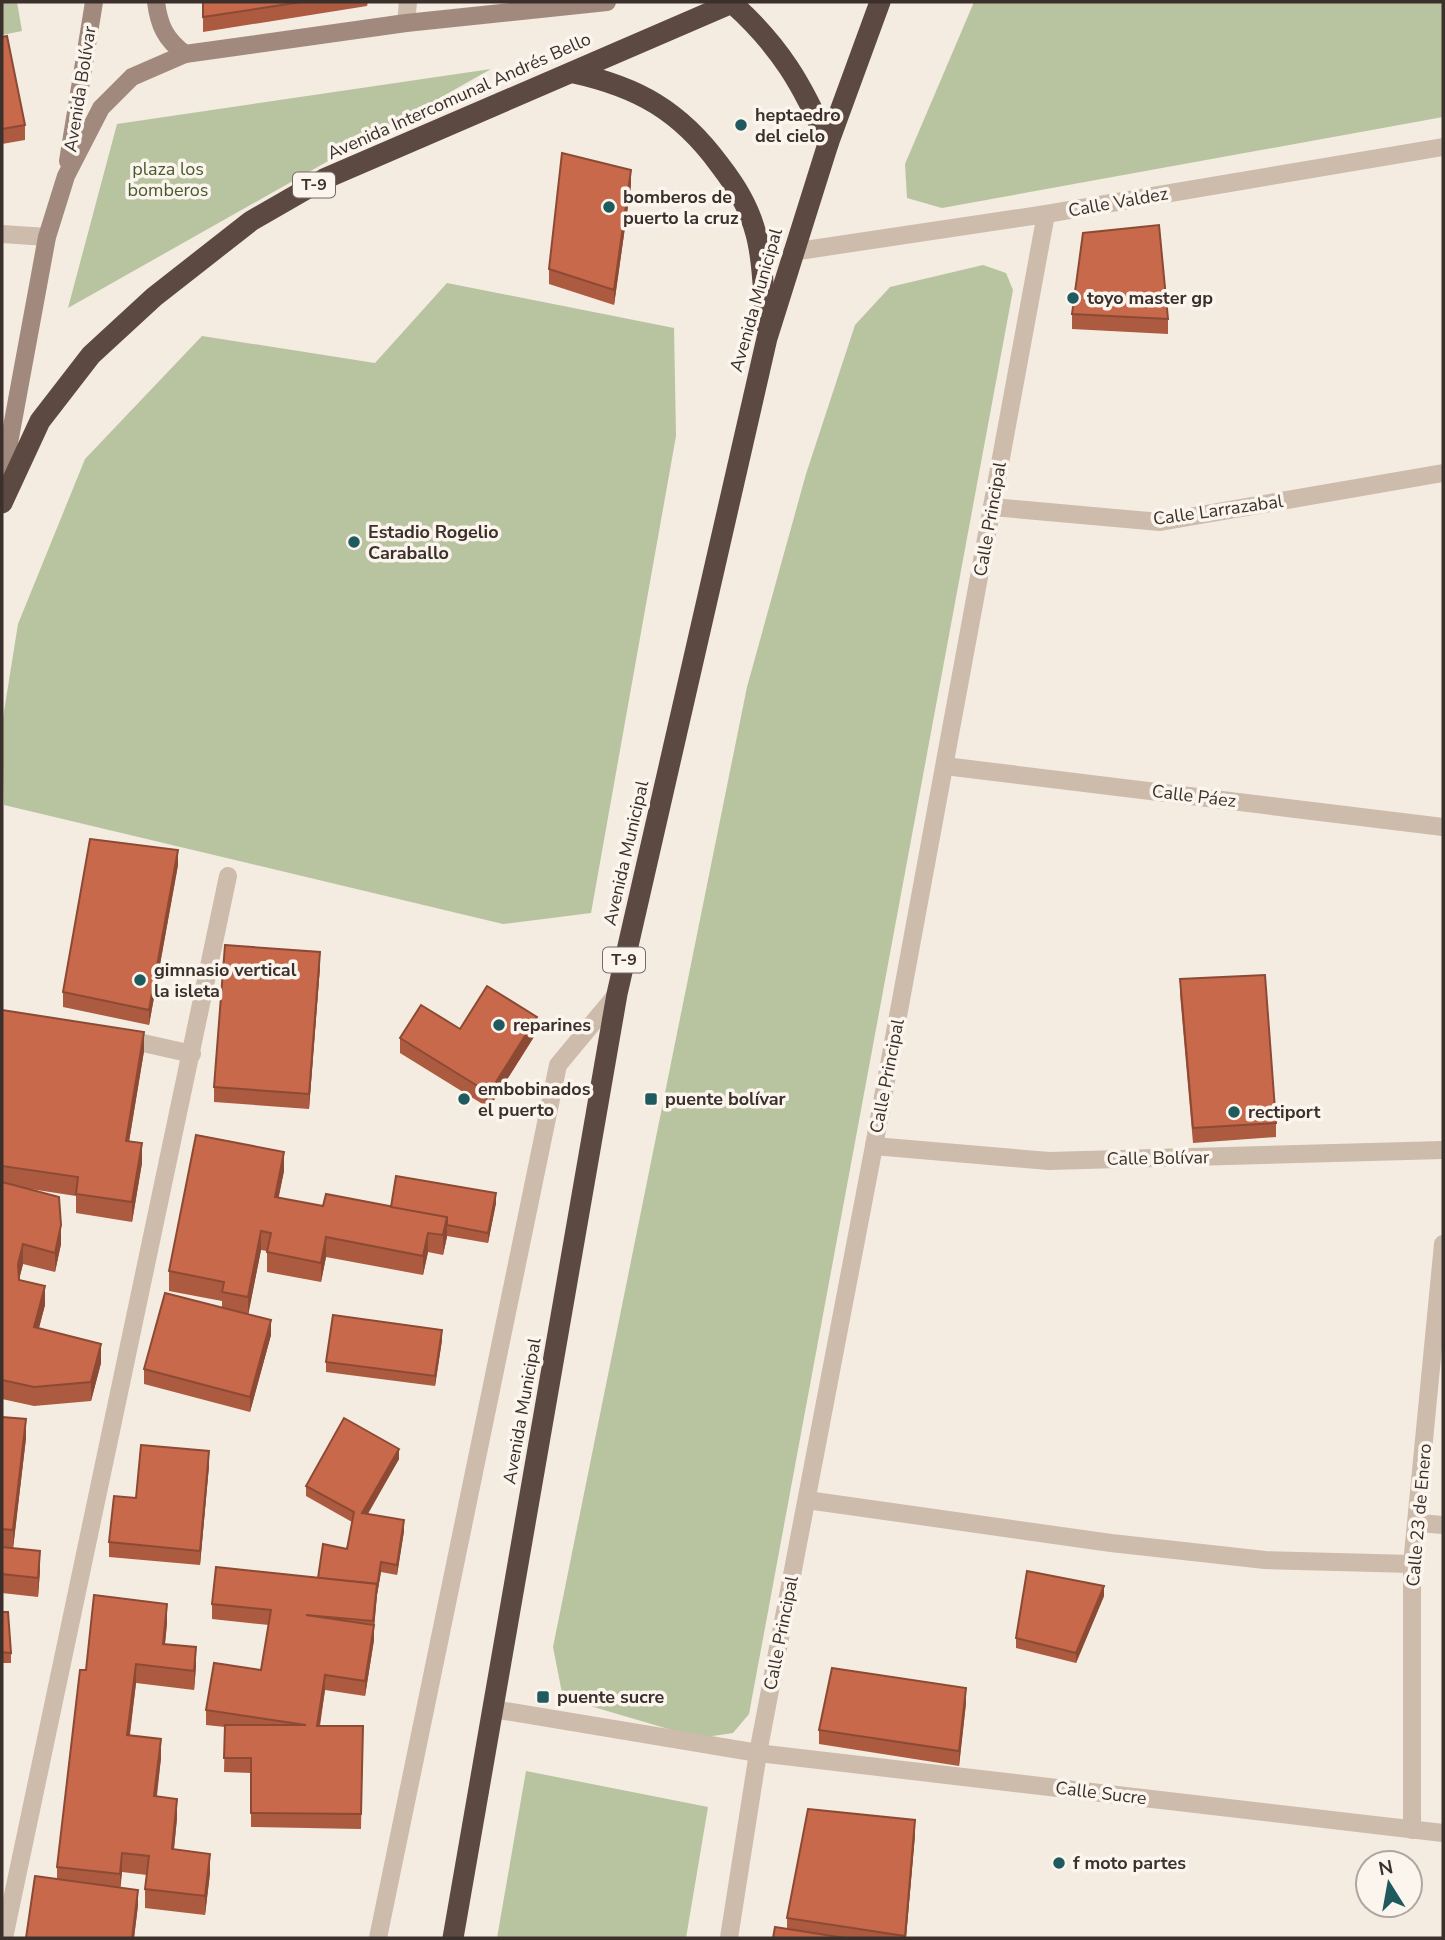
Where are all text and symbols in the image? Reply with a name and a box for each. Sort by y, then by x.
street label: Avenida Bolívar [58,24,102,154]
street label: Avenida Intercomunal Andrés Bello [323,27,595,165]
place label: heptaedro del cielo [755,103,841,148]
marker: heptaedro del cielo [733,117,749,133]
park label: plaza los bomberos [128,157,208,202]
road number: T-9 [293,172,335,197]
street label: Calle Valdez [1066,181,1170,223]
place label: bomberos de puerto la cruz [623,185,739,230]
marker: bomberos de puerto la cruz [601,199,617,215]
street label: Avenida Municipal [724,225,788,375]
place label: toyo master gp [1087,286,1213,310]
marker: toyo master gp [1065,290,1081,306]
street label: Calle Principal [968,459,1012,578]
street label: Calle Larrazabal [1151,489,1285,531]
place label: Estadio Rogelio Caraballo [368,520,499,565]
marker: Estadio Rogelio Caraballo [346,534,362,550]
street label: Avenida Municipal [598,777,655,928]
street label: Calle Páez [1151,779,1237,813]
road number: T-9 [603,948,645,972]
place label: gimnasio vertical la isleta [154,958,297,1003]
marker: gimnasio vertical la isleta [132,972,148,988]
place label: reparines [513,1013,591,1037]
street label: Calle Principal [864,1016,910,1135]
marker: reparines [491,1017,507,1033]
place label: embobinados el puerto [478,1077,591,1122]
place label: puente bolívar [665,1087,786,1111]
marker: embobinados el puerto [456,1091,472,1107]
marker: puente bolívar [643,1091,659,1107]
place label: rectiport [1248,1100,1320,1124]
marker: rectiport [1226,1104,1242,1120]
street label: Calle Bolívar [1106,1145,1210,1171]
street label: Avenida Municipal [497,1335,547,1486]
street label: Calle 23 de Enero [1401,1442,1437,1588]
street label: Calle Principal [758,1573,804,1692]
place label: puente sucre [557,1685,665,1709]
marker: puente sucre [535,1689,551,1705]
street label: Calle Sucre [1054,1776,1148,1810]
north arrow [1354,1849,1424,1919]
place label: f moto partes [1073,1851,1186,1875]
text: N [1376,1854,1395,1882]
marker: f moto partes [1051,1855,1067,1871]

